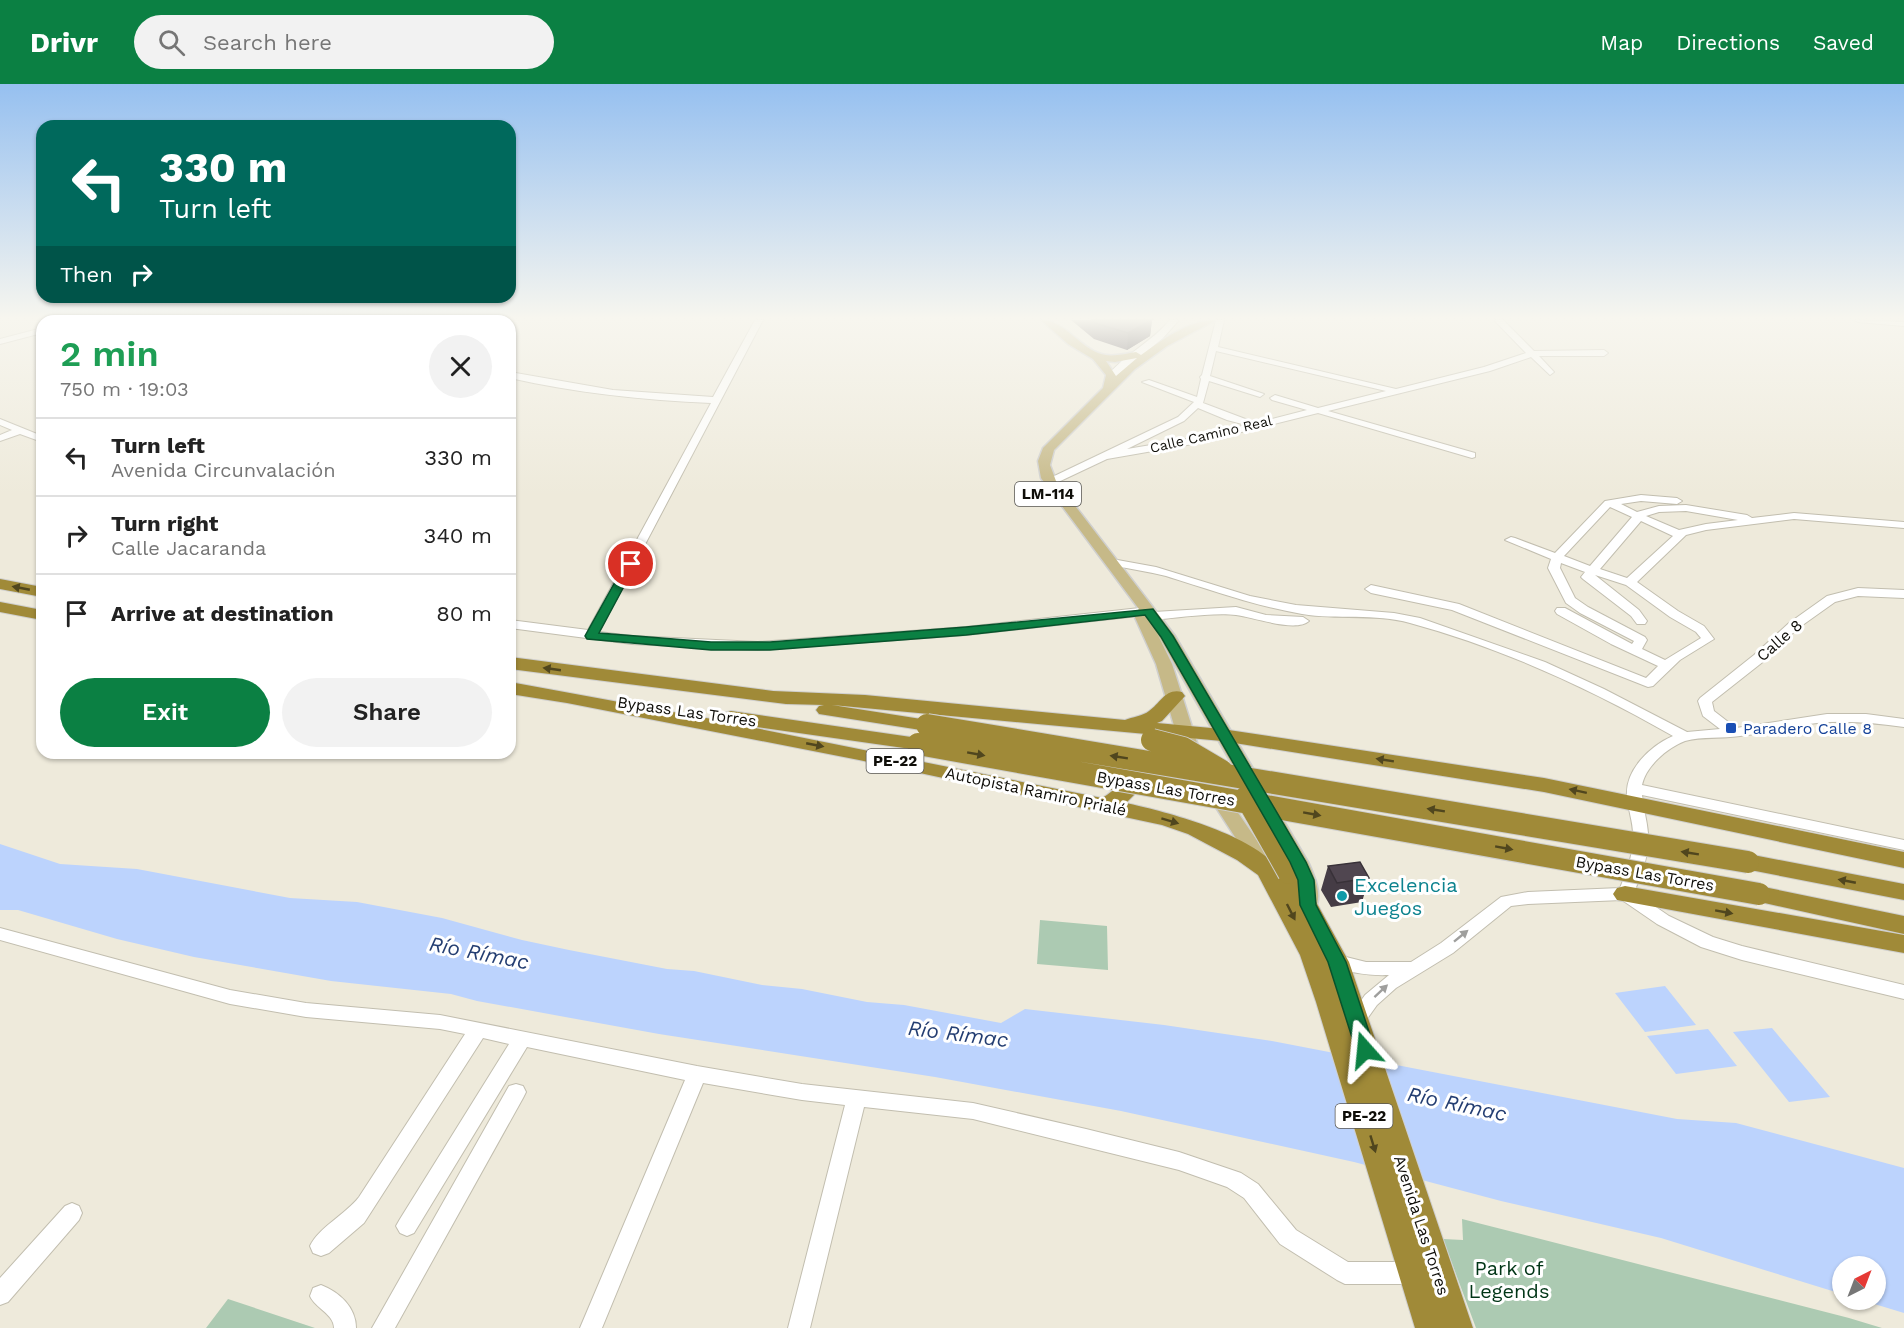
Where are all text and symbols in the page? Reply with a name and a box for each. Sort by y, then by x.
search box [134,15,554,69]
text: Drivr [30,26,98,59]
icon: search [155,26,188,59]
text: Search here [203,30,332,55]
text: Map [1600,30,1643,55]
text: Directions [1676,30,1780,55]
text: Saved [1813,30,1874,55]
text: 330 m [159,143,287,192]
icon: left [60,144,138,222]
text: Turn left [159,193,271,225]
icon: right [125,258,158,291]
text: Then [60,262,113,287]
text: 2 min [60,333,159,375]
button: close [429,335,492,398]
text: 750 m · 19:03 [60,377,189,401]
street label: Calle Camino Real [1148,412,1274,456]
text: Turn left [111,433,205,458]
icon: left [60,441,93,474]
text: 330 m [424,445,492,470]
text: Avenida Circunvalación [111,458,336,482]
road number: LM-114 [1015,482,1081,506]
text: Turn right [111,511,218,536]
icon: right [60,519,93,552]
text: 340 m [424,523,492,548]
text: Calle Jacaranda [111,536,266,560]
pin [605,538,656,589]
icon: arrive [614,547,647,580]
one-way arrow [11,583,30,592]
icon: arrive [60,597,93,630]
text: Arrive at destination [111,601,334,626]
text: 80 m [436,601,492,626]
street label: Calle 8 [1753,615,1806,665]
one-way arrow [543,664,562,673]
button: Exit [60,678,270,747]
button: Share [282,678,492,747]
street label: Bypass Las Torres [616,692,758,731]
place label: Paradero Calle 8 [1743,719,1872,738]
marker: Paradero Calle 8 [1724,721,1738,735]
one-way arrow [806,741,825,750]
road number: PE-22 [866,749,924,773]
one-way arrow [966,750,985,759]
one-way arrow [1110,753,1129,762]
one-way arrow [1376,756,1395,765]
street label: Autopista Ramiro Prialé [944,763,1128,820]
street label: Bypass Las Torres [1095,767,1237,810]
one-way arrow [1568,786,1587,796]
one-way arrow [1426,805,1445,814]
one-way arrow [1303,810,1322,819]
one-way arrow [1161,817,1179,826]
one-way arrow [1495,844,1514,853]
one-way arrow [1681,848,1700,857]
street label: Bypass Las Torres [1574,852,1716,895]
place label: Excelencia Juegos [1354,873,1458,920]
one-way arrow [1837,876,1856,885]
marker: Excelencia Juegos [1335,889,1349,903]
one-way arrow [1286,904,1296,921]
one-way arrow [1714,908,1733,917]
water label: Río Rímac [427,931,531,974]
one-way arrow [1453,931,1468,943]
one-way arrow [1373,984,1388,998]
water label: Río Rímac [907,1015,1010,1052]
position arrow [1333,1018,1397,1082]
water label: Río Rímac [1405,1081,1509,1126]
road number: PE-22 [1336,1104,1392,1128]
one-way arrow [1368,1135,1378,1153]
street label: Avenida Las Torres [1390,1153,1453,1298]
park label: Park of Legends [1469,1256,1549,1303]
north arrow [1832,1256,1886,1310]
map controls [1832,1256,1886,1310]

